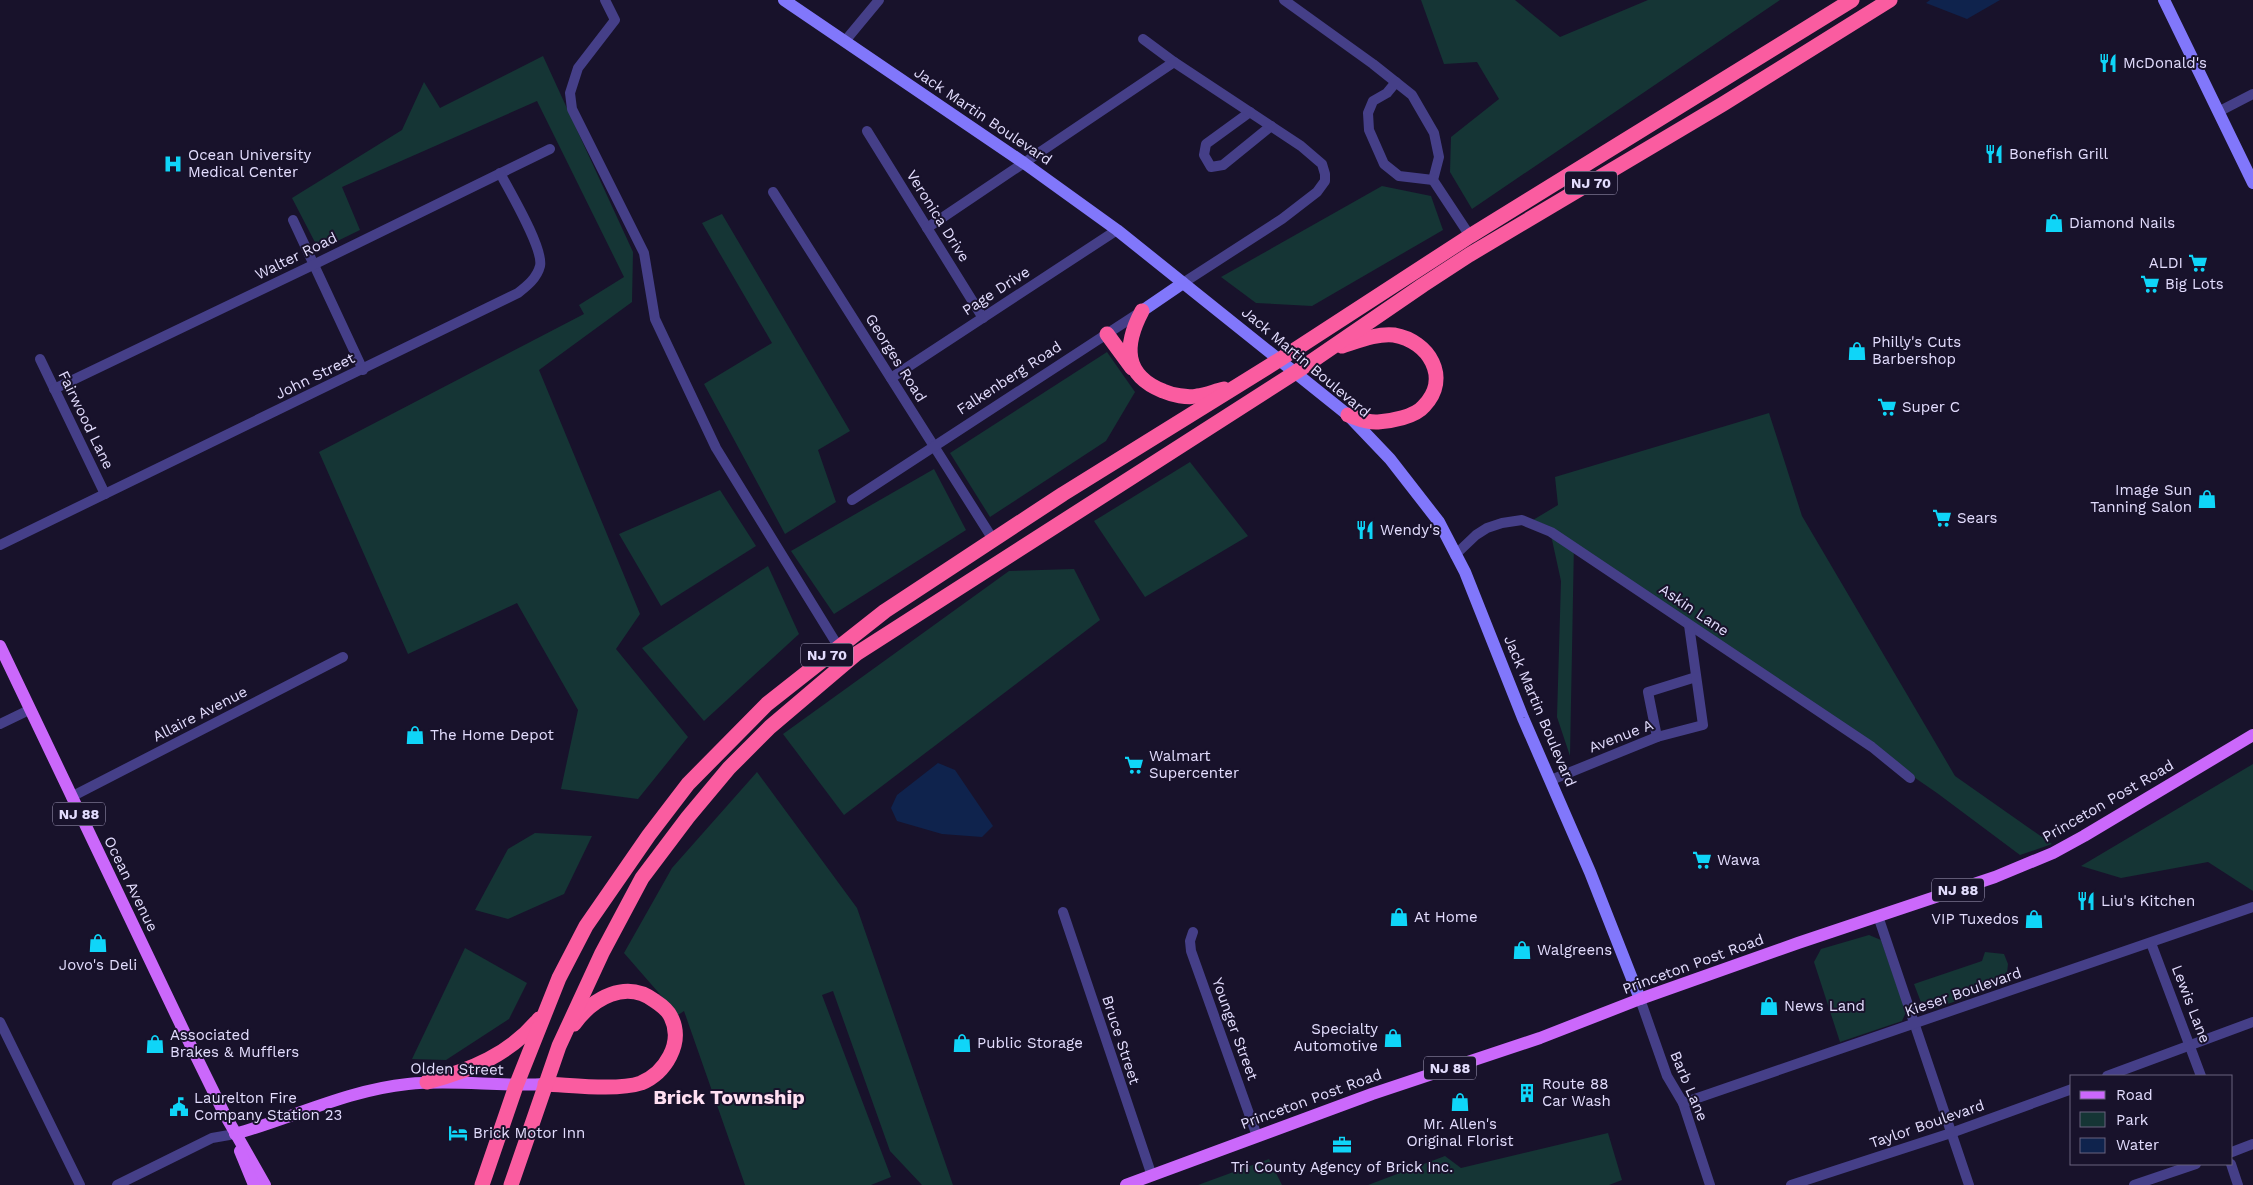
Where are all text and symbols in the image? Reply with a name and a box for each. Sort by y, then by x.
restaurant icon: McDonald's [2097,52,2119,74]
place label: McDonald's [2123,54,2207,72]
street label: Jack Martin Boulevard [911,63,1055,169]
restaurant icon: Bonefish Grill [1983,143,2005,165]
place label: Bonefish Grill [2009,145,2108,163]
place label: Ocean University Medical Center [188,146,311,181]
hospital icon: Ocean University Medical Center [162,153,184,175]
street label: Veronica Drive [903,167,973,265]
road number: NJ 70 [1565,172,1617,194]
shop icon: Diamond Nails [2043,212,2065,234]
place label: Diamond Nails [2069,214,2175,232]
street label: Walter Road [252,228,340,284]
supermarket icon: ALDI [2187,252,2209,274]
place label: ALDI [2149,254,2183,272]
street label: Page Drive [959,263,1033,319]
supermarket icon: Big Lots [2139,273,2161,295]
place label: Big Lots [2165,275,2224,293]
street label: Jack Martin Boulevard [1238,303,1374,421]
street label: Georges Road [862,311,930,405]
place label: Philly's Cuts Barbershop [1872,333,1961,368]
street label: Falkenberg Road [953,337,1065,419]
shop icon: Philly's Cuts Barbershop [1846,340,1868,362]
street label: John Street [272,349,358,403]
street label: Fairwood Lane [54,368,118,472]
supermarket icon: Super C [1876,396,1898,418]
place label: Super C [1902,398,1960,416]
place label: Image Sun Tanning Salon [2090,481,2192,516]
shop icon: Image Sun Tanning Salon [2196,488,2218,510]
supermarket icon: Sears [1931,507,1953,529]
place label: Sears [1957,509,1998,527]
restaurant icon: Wendy's [1354,519,1376,541]
place label: Wendy's [1380,521,1440,539]
street label: Askin Lane [1656,580,1732,640]
street label: Jack Martin Boulevard [1500,633,1580,789]
road number: NJ 70 [801,644,853,666]
street label: Allaire Avenue [150,682,250,746]
street label: Avenue A [1586,715,1656,756]
shop icon: The Home Depot [404,724,426,746]
place label: The Home Depot [430,726,555,744]
place label: Walmart Supercenter [1149,747,1239,782]
supermarket icon: Walmart Supercenter [1123,754,1145,776]
street label: Princeton Post Road [2039,756,2177,846]
road number: NJ 88 [53,802,105,826]
street label: Ocean Avenue [100,833,162,935]
supermarket icon: Wawa [1691,849,1713,871]
place label: Wawa [1717,851,1761,869]
road number: NJ 88 [1932,878,1984,902]
restaurant icon: Liu's Kitchen [2075,890,2097,912]
place label: Liu's Kitchen [2101,892,2195,910]
shop icon: At Home [1388,906,1410,928]
place label: At Home [1414,908,1478,926]
shop icon: VIP Tuxedos [2023,908,2045,930]
place label: VIP Tuxedos [1931,910,2019,928]
street label: Princeton Post Road [1620,930,1766,998]
shop icon: Jovo's Deli [87,932,109,954]
shop icon: Walgreens [1511,939,1533,961]
place label: Walgreens [1537,941,1612,959]
place label: Jovo's Deli [59,956,137,974]
street label: Lewis Lane [2168,962,2214,1046]
street label: Kieser Boulevard [1902,964,2024,1020]
street label: Younger Street [1208,975,1262,1083]
street label: Bruce Street [1098,993,1144,1087]
shop icon: News Land [1758,995,1780,1017]
place label: News Land [1784,997,1865,1015]
place label: Specialty Automotive [1294,1020,1378,1055]
place label: Associated Brakes & Mufflers [170,1026,299,1061]
shop icon: Specialty Automotive [1382,1027,1404,1049]
shop icon: Public Storage [951,1032,973,1054]
shop icon: Associated Brakes & Mufflers [144,1033,166,1055]
place label: Public Storage [977,1034,1083,1052]
street label: Barb Lane [1666,1048,1712,1124]
road number: NJ 88 [1424,1056,1476,1080]
street label: Olden Street [410,1059,505,1079]
street label: Princeton Post Road [1238,1065,1384,1133]
place label: Route 88 Car Wash [1542,1075,1611,1110]
legend [2070,1075,2233,1165]
building icon: Route 88 Car Wash [1516,1082,1538,1104]
district label: Brick Township [653,1085,805,1109]
text: Road [2116,1086,2153,1104]
place label: Laurelton Fire Company Station 23 [194,1089,342,1124]
shop icon: Mr. Allen's Original Florist [1449,1091,1471,1113]
public building icon: Laurelton Fire Company Station 23 [168,1096,190,1118]
street label: Taylor Boulevard [1867,1096,1987,1152]
text: Park [2116,1111,2149,1129]
place label: Mr. Allen's Original Florist [1406,1115,1514,1150]
hotel icon: Brick Motor Inn [447,1122,469,1144]
place label: Brick Motor Inn [473,1124,585,1142]
office icon: Tri County Agency of Brick Inc. [1331,1134,1353,1156]
text: Water [2116,1136,2159,1154]
place label: Tri County Agency of Brick Inc. [1231,1158,1453,1176]

